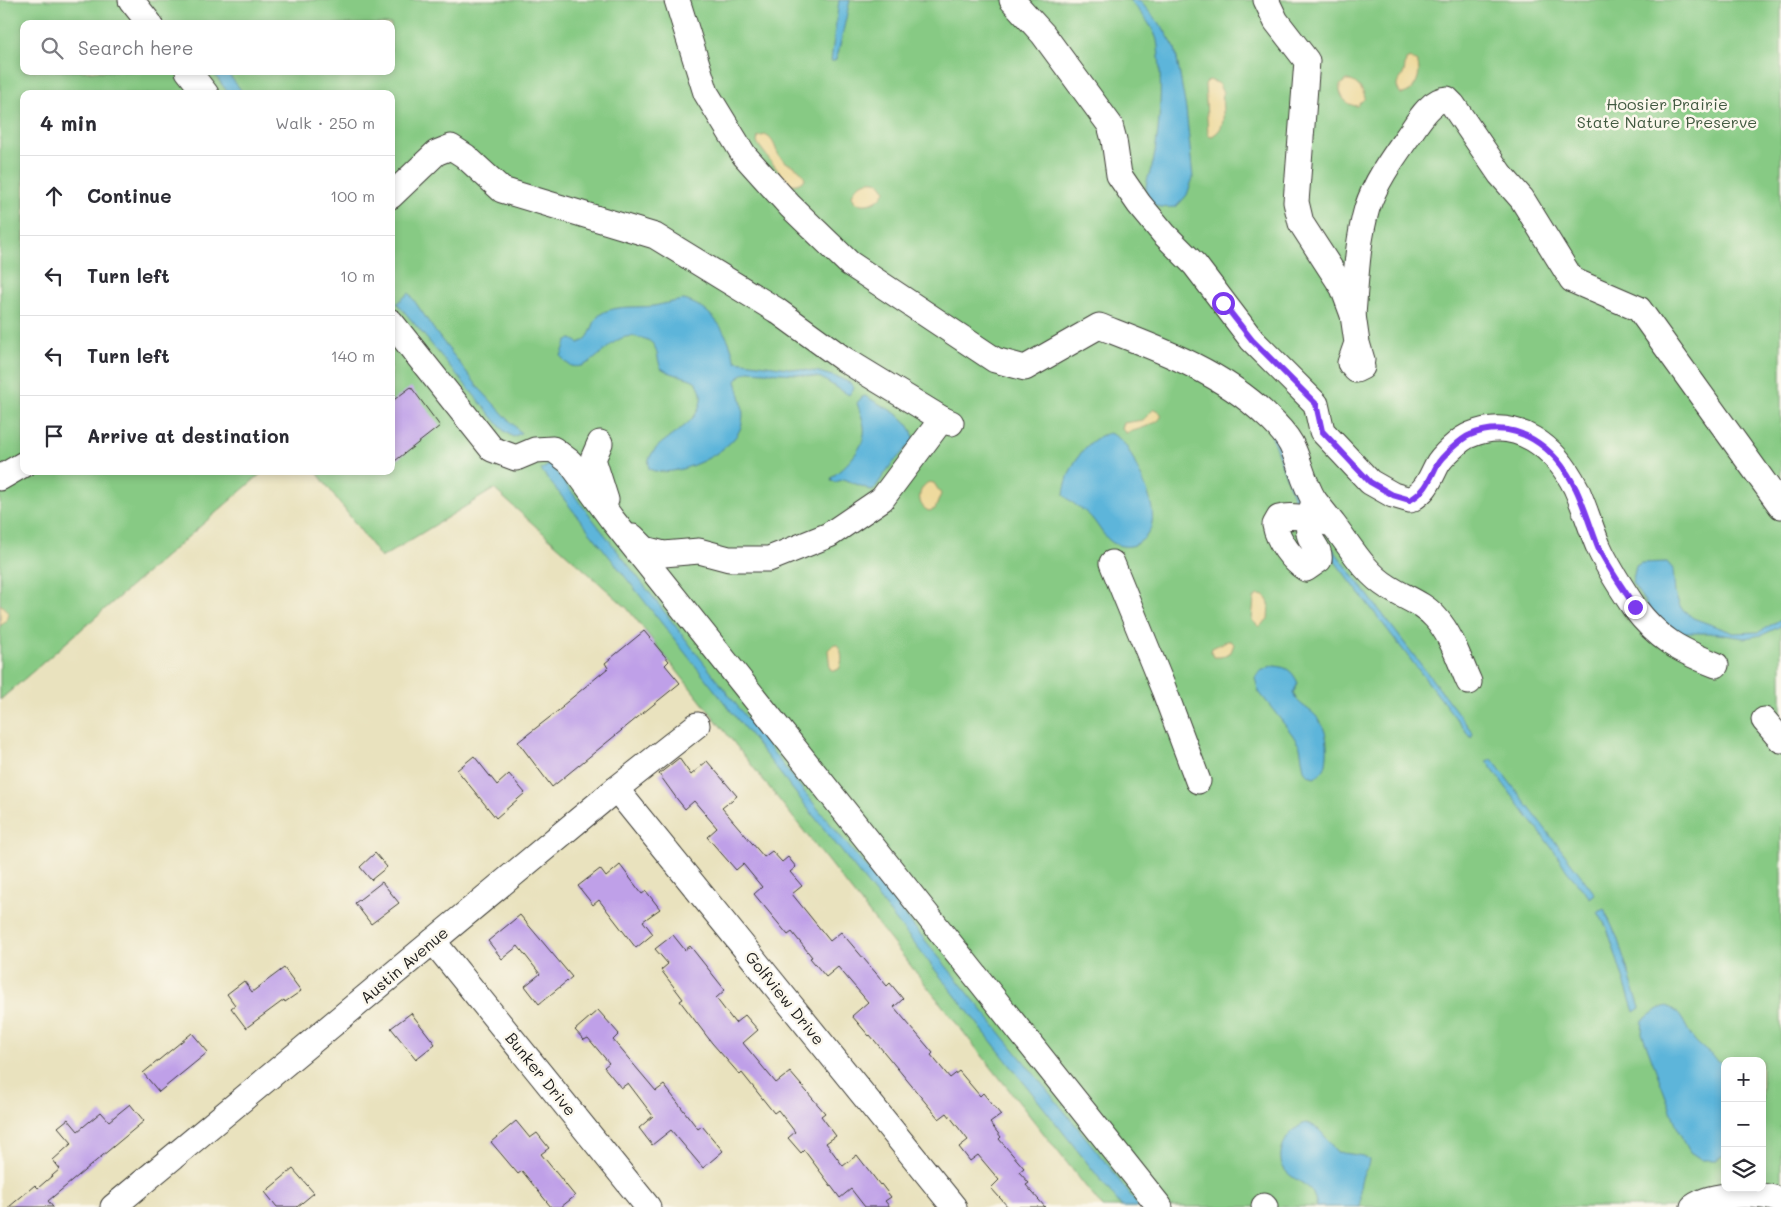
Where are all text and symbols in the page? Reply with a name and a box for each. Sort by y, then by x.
search box [20,20,395,75]
icon: search [38,34,66,62]
text: Search here [78,35,194,60]
park label: Hoosier Prairie State Nature Preserve [1577,93,1757,132]
text: 4 min [40,109,97,136]
text: Walk · 250 m [275,112,375,133]
icon: ahead [40,182,68,210]
text: Continue [87,183,172,208]
text: 100 m [330,185,375,206]
icon: left [40,262,68,290]
text: Turn left [87,263,170,288]
text: 10 m [340,265,375,286]
route start [1212,292,1235,315]
icon: left [40,342,68,370]
text: Turn left [87,343,170,368]
text: 140 m [331,345,375,366]
icon: arrive [40,422,68,450]
text: Arrive at destination [87,423,290,448]
route end [1624,596,1647,619]
street label: Austin Avenue [355,922,452,1008]
street label: Golfview Drive [741,947,830,1049]
street label: Bunker Drive [501,1028,581,1120]
map controls [1721,1057,1766,1192]
button: + [1721,1057,1766,1102]
button: − [1721,1102,1766,1147]
button: layers [1721,1147,1766,1192]

